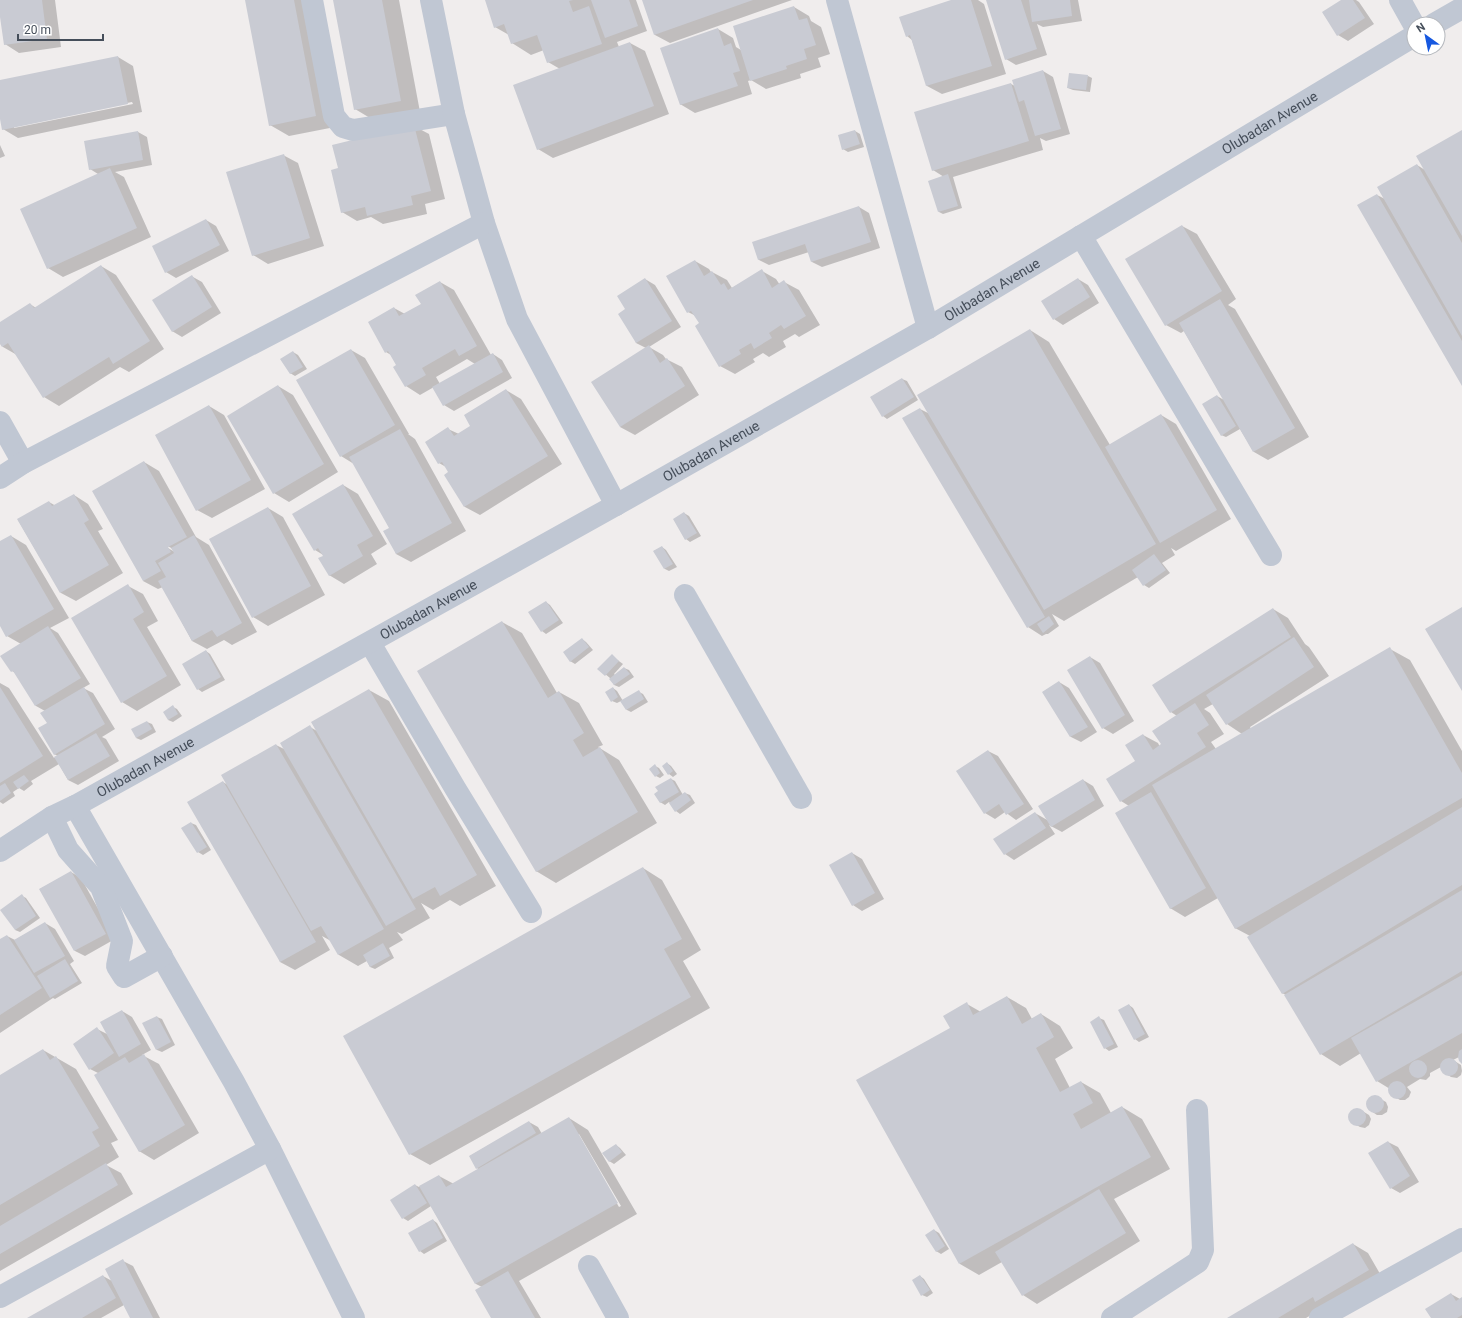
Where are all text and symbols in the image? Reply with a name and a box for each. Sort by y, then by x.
scale bar [18,16,103,42]
north arrow [1406,16,1446,56]
text: N [1414,20,1428,36]
text: 20 m [24,23,51,37]
street label: Olubadan Avenue [1219,88,1320,158]
street label: Olubadan Avenue [941,255,1043,324]
street label: Olubadan Avenue [660,417,762,485]
street label: Olubadan Avenue [377,576,480,643]
street label: Olubadan Avenue [94,733,197,800]

